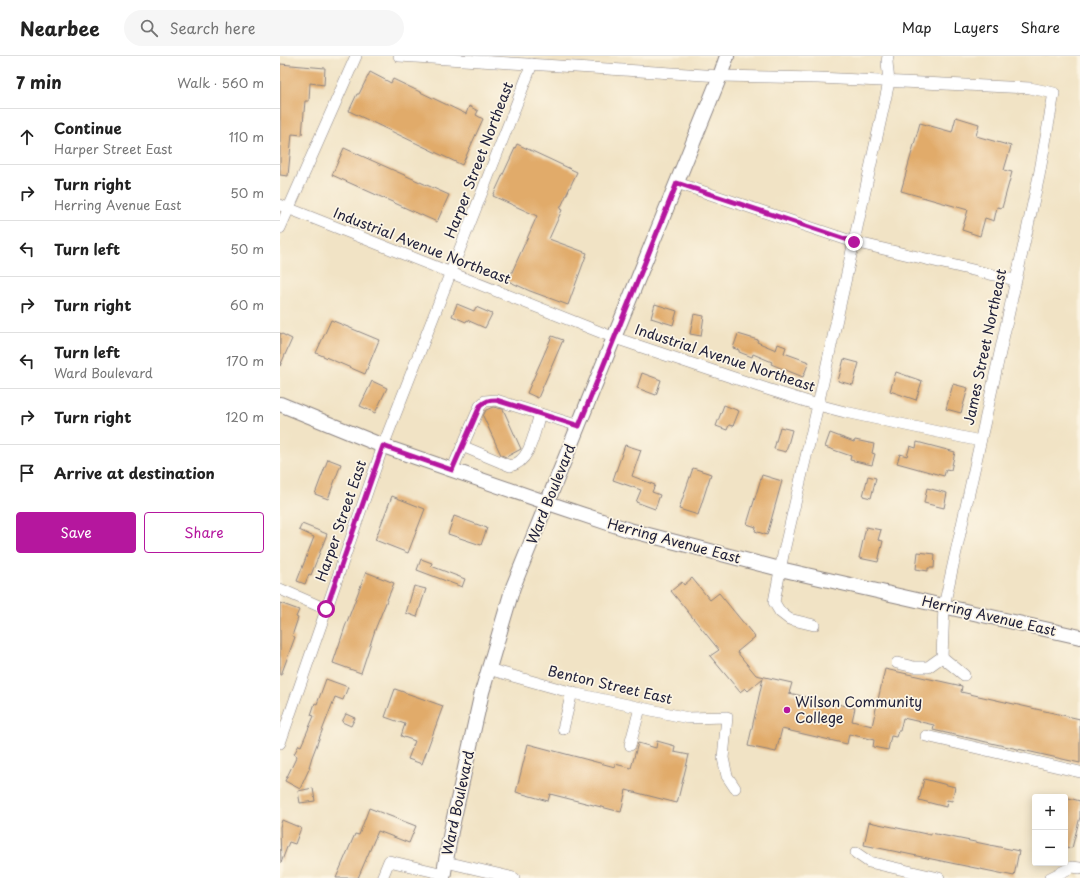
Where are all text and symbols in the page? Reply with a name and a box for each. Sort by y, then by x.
search box [124,10,404,46]
text: Nearbee [20,14,100,42]
text: Search here [170,16,255,39]
icon: search [138,17,160,39]
text: Map [902,17,932,38]
text: Layers [954,17,999,38]
text: Share [1021,17,1060,38]
text: 7 min [16,69,62,95]
text: Walk · 560 m [177,73,264,92]
street label: Harper Street Northeast [439,78,518,241]
text: Continue [54,116,122,139]
icon: ahead [16,126,38,148]
text: 110 m [229,127,264,146]
text: Harper Street East [54,139,172,158]
text: Turn right [54,172,131,195]
icon: right [16,182,38,204]
text: 50 m [230,183,264,202]
text: Herring Avenue East [54,195,181,214]
street label: Industrial Avenue Northeast [330,202,514,289]
route end [845,233,863,251]
text: Turn left [54,237,120,260]
icon: left [16,238,38,260]
text: 50 m [230,239,264,258]
street label: James Street Northeast [958,266,1011,427]
text: Turn right [54,293,131,316]
icon: right [16,294,38,316]
text: 60 m [230,295,264,314]
street label: Industrial Avenue Northeast [632,318,818,397]
text: Turn left [54,340,120,363]
icon: left [16,350,38,372]
text: 170 m [226,351,264,370]
text: Ward Boulevard [54,363,153,382]
text: Turn right [54,405,131,428]
icon: right [16,406,38,428]
text: 120 m [225,407,264,426]
street label: Ward Boulevard [521,440,580,547]
street label: Harper Street East [310,457,371,584]
text: Arrive at destination [54,461,215,484]
icon: arrive [16,462,38,484]
button: Save [16,512,136,553]
button: Share [144,512,264,553]
street label: Herring Avenue East [605,513,744,569]
street label: Herring Avenue East [920,590,1059,641]
route start [317,600,335,618]
street label: Benton Street East [546,660,675,709]
place label: Wilson Community College [795,691,922,728]
marker: Wilson Community College [782,705,792,715]
street label: Ward Boulevard [436,748,479,857]
map controls [1032,794,1068,866]
button: + [1032,794,1068,830]
button: − [1032,830,1068,866]

